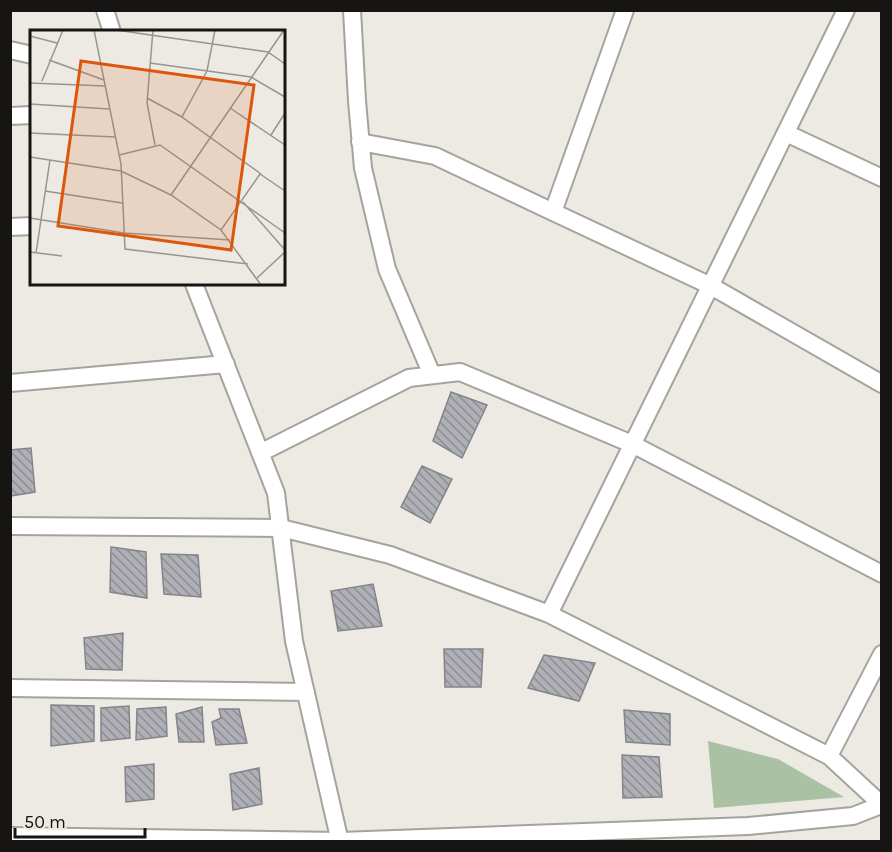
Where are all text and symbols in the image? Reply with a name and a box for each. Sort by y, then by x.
inset map [30,30,285,285]
scale bar [15,801,146,839]
text: 50 m [24,811,66,833]

